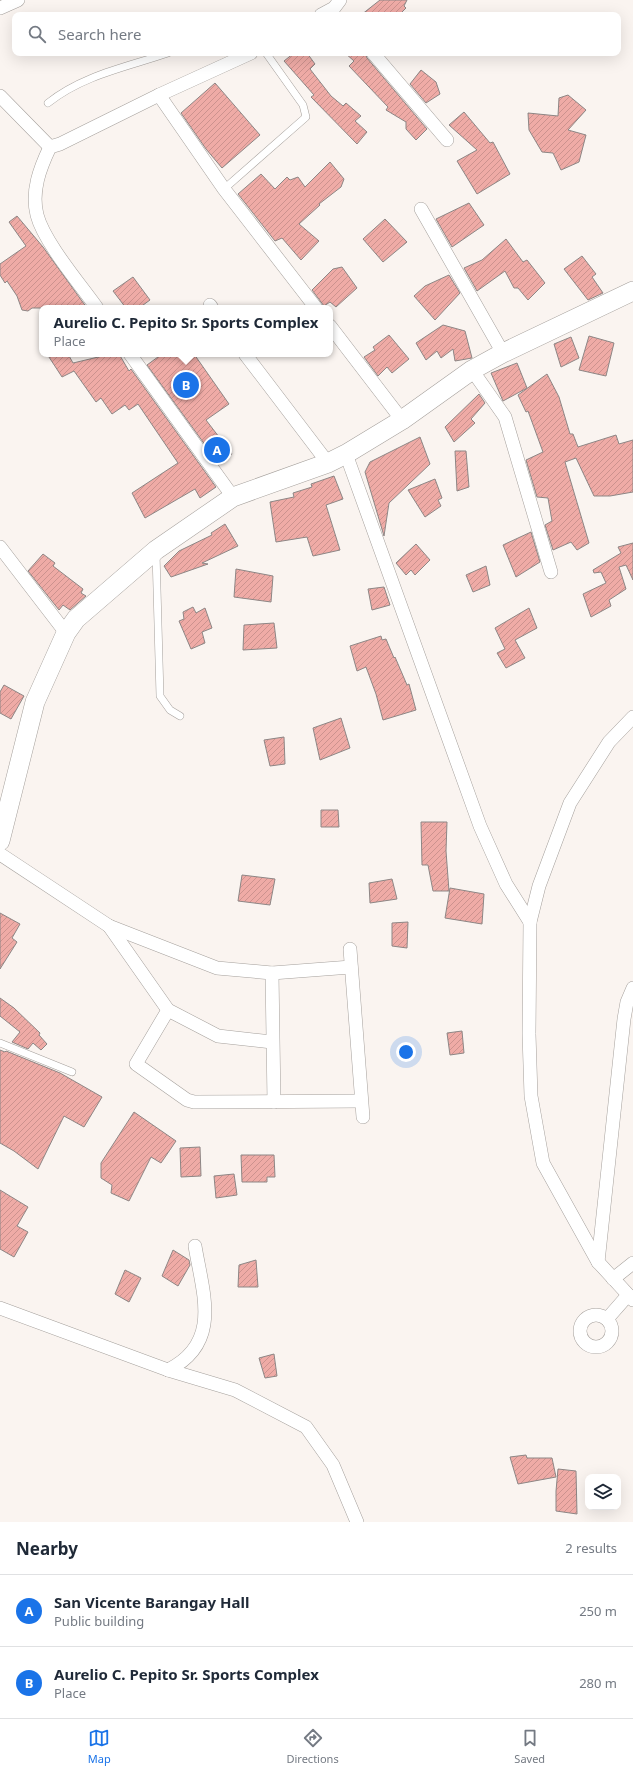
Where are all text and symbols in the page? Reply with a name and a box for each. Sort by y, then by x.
search box [12,12,621,56]
icon: search [26,23,48,45]
text: Search here [58,24,141,44]
popup [39,305,333,357]
text: Aurelio C. Pepito Sr. Sports Complex [54,312,318,332]
text: Place [54,332,86,350]
pin: B [173,370,199,400]
pin: A [204,435,230,465]
your location [396,1042,416,1062]
map controls [585,1474,621,1510]
button: layers [585,1474,621,1510]
text: Nearby [16,1537,78,1560]
text: 2 results [565,1539,617,1557]
text: San Vicente Barangay Hall [54,1592,249,1612]
text: A [25,1602,34,1620]
text: 250 m [579,1602,617,1620]
text: Public building [54,1612,144,1630]
text: Aurelio C. Pepito Sr. Sports Complex [54,1664,319,1684]
text: B [25,1674,33,1692]
text: 280 m [579,1674,617,1692]
text: Place [54,1684,86,1702]
tab: Map [88,1727,111,1766]
tab: Directions [286,1727,339,1766]
tab: Saved [514,1727,545,1766]

